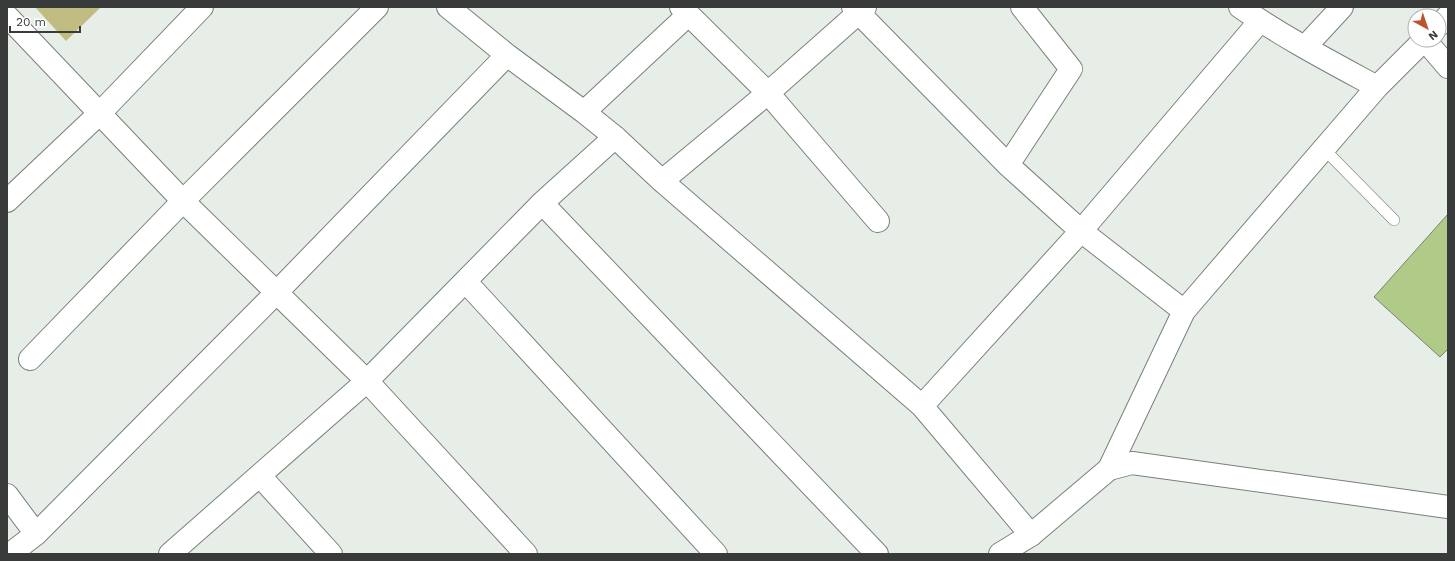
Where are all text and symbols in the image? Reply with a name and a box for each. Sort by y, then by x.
scale bar [10,8,80,34]
north arrow [1407,8,1447,48]
text: 20 m [16,15,46,29]
text: N [1426,28,1440,43]

